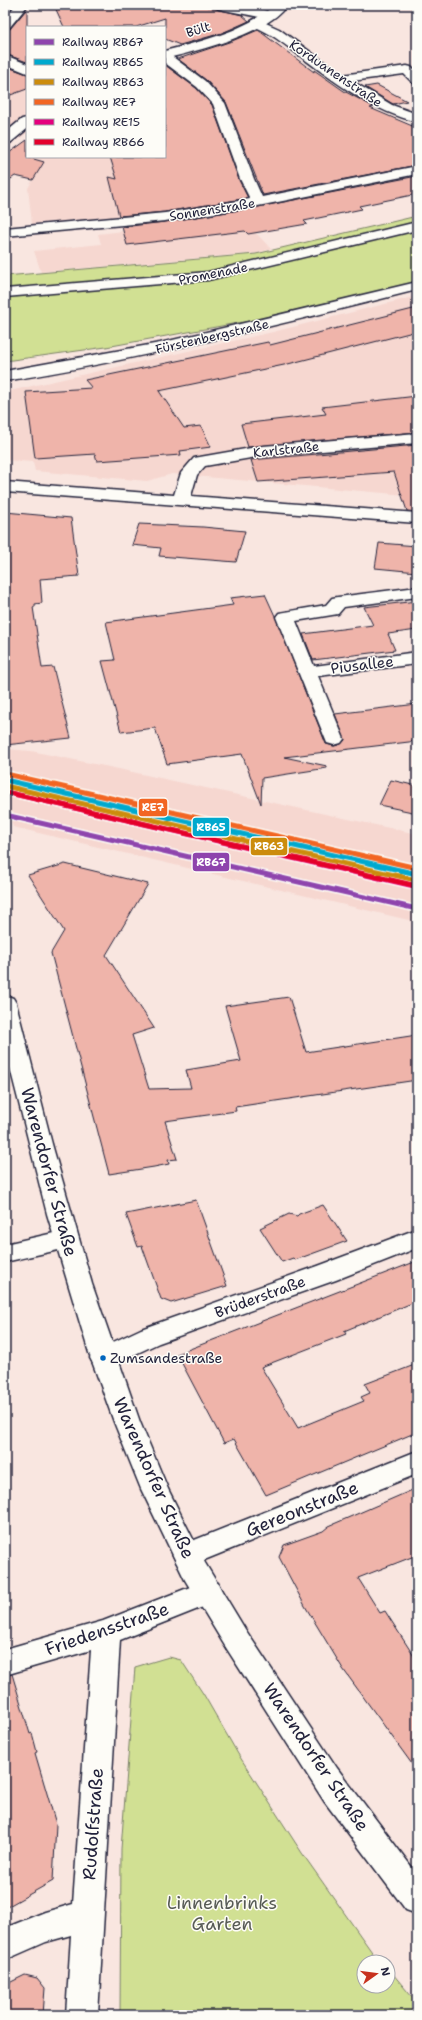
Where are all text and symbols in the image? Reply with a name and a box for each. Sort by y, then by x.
street label: Bült [184,17,213,41]
legend [26,26,166,158]
text: Railway RB67 [62,34,144,50]
street label: Korduanenstraße [286,36,386,111]
text: Railway RB65 [62,54,143,70]
text: Railway RB63 [62,74,144,90]
text: Railway RE7 [62,94,136,110]
text: Railway RE15 [62,114,140,130]
text: Railway RB66 [62,134,145,150]
street label: Sonnenstraße [168,194,256,225]
street label: Promenade [177,258,249,289]
street label: Fürstenbergstraße [154,315,270,358]
street label: Karlstraße [252,438,320,461]
street label: Piusallee [329,651,395,679]
line badge: RE7 [138,798,168,817]
text: RE7 [142,800,165,815]
line badge: RB65 [192,817,230,837]
text: RB65 [196,820,226,835]
line badge: RB63 [250,837,288,856]
text: RB63 [254,839,284,854]
line badge: RB67 [192,852,230,872]
text: RB67 [196,855,226,870]
street label: Warendorfer Straße [15,1085,83,1259]
street label: Brüderstraße [212,1271,308,1323]
place label: Zumsandestraße [110,1349,223,1367]
marker: Zumsandestraße [98,1353,108,1363]
street label: Warendorfer Straße [108,1394,200,1562]
street label: Gereonstraße [242,1476,362,1542]
street label: Friedensstraße [42,1597,172,1661]
street label: Warendorfer Straße [257,1678,375,1836]
street label: Rudolfstraße [77,1767,109,1881]
park label: Linnenbrinks Garten [167,1891,277,1936]
north arrow [356,1954,396,1994]
text: N [377,1966,394,1978]

